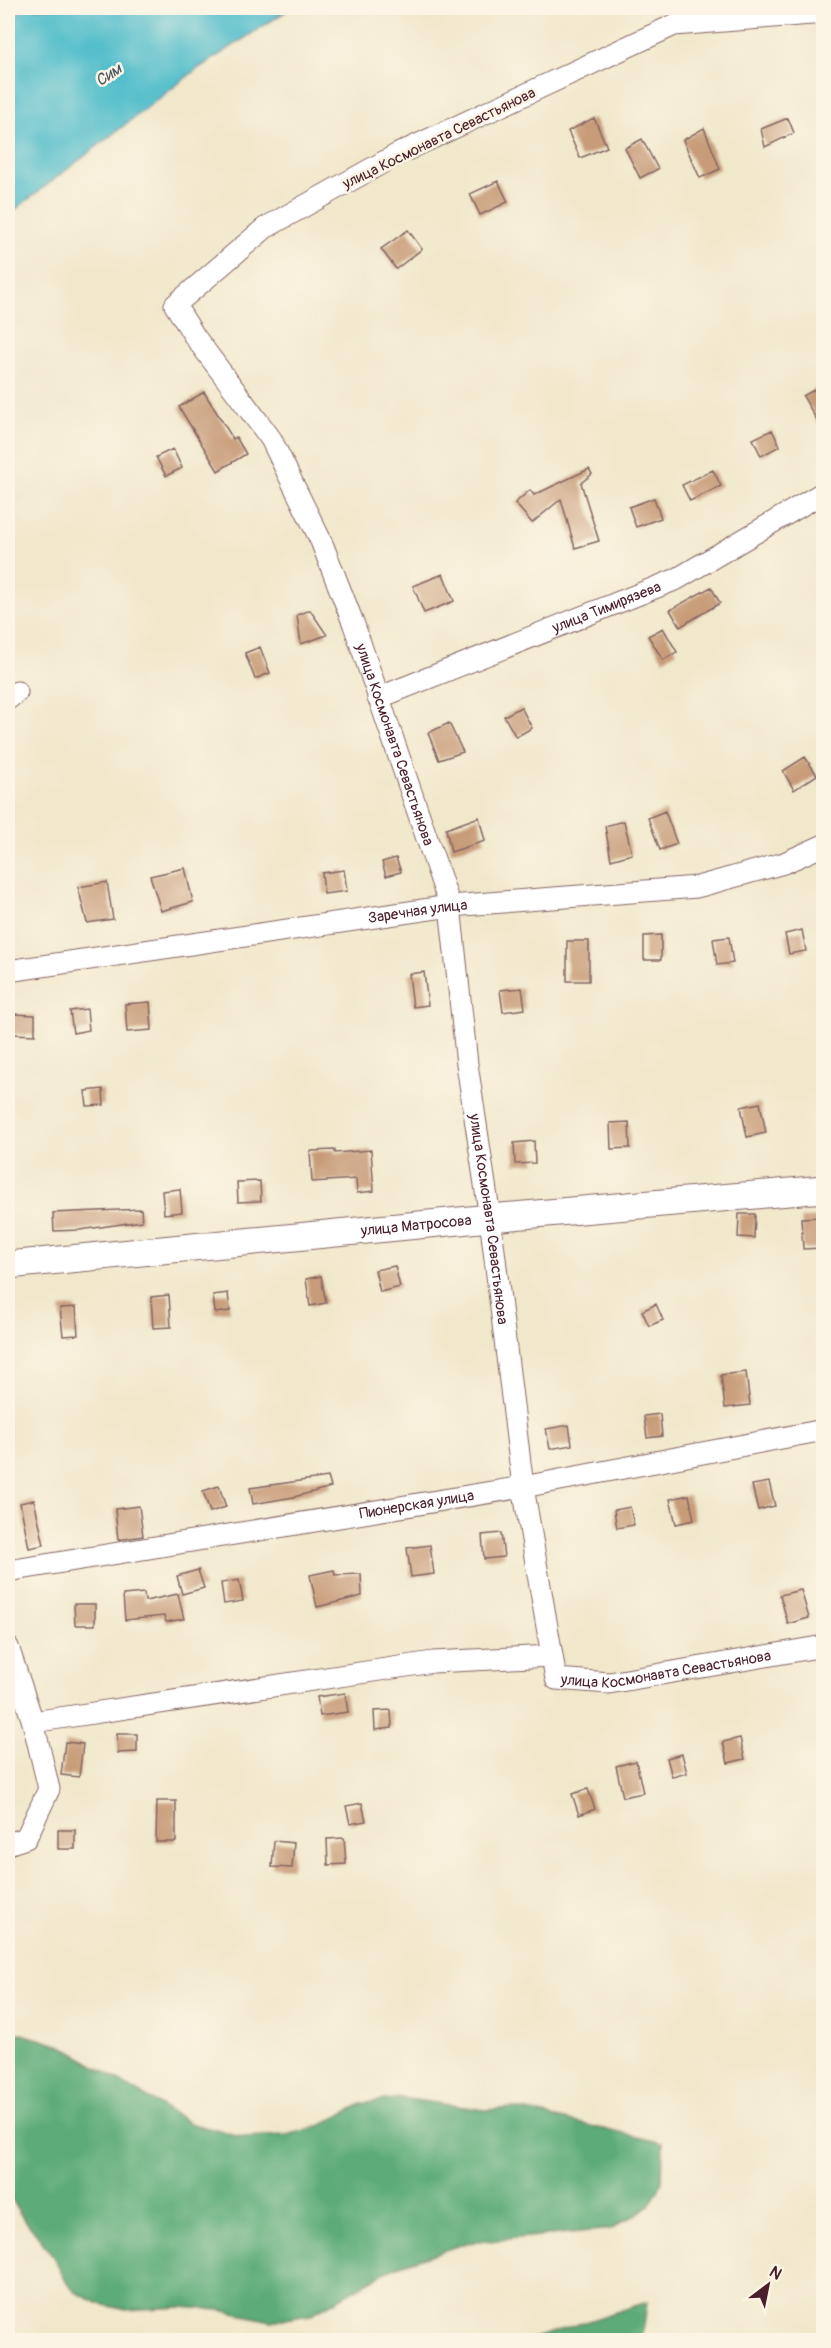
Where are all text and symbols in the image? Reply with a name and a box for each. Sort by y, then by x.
water label: Сим [92,58,127,91]
street label: улица Космонавта Севастьянова [339,83,539,194]
street label: улица Тимирязева [549,577,664,638]
street label: улица Космонавта Севастьянова [351,640,438,848]
street label: Заречная улица [367,896,468,928]
street label: улица Космонавта Севастьянова [464,1112,512,1325]
street label: улица Матросова [359,1211,472,1241]
street label: Пионерская улица [358,1486,475,1524]
street label: улица Космонавта Севастьянова [559,1646,772,1693]
north arrow [738,2255,798,2315]
text: N [766,2262,785,2285]

